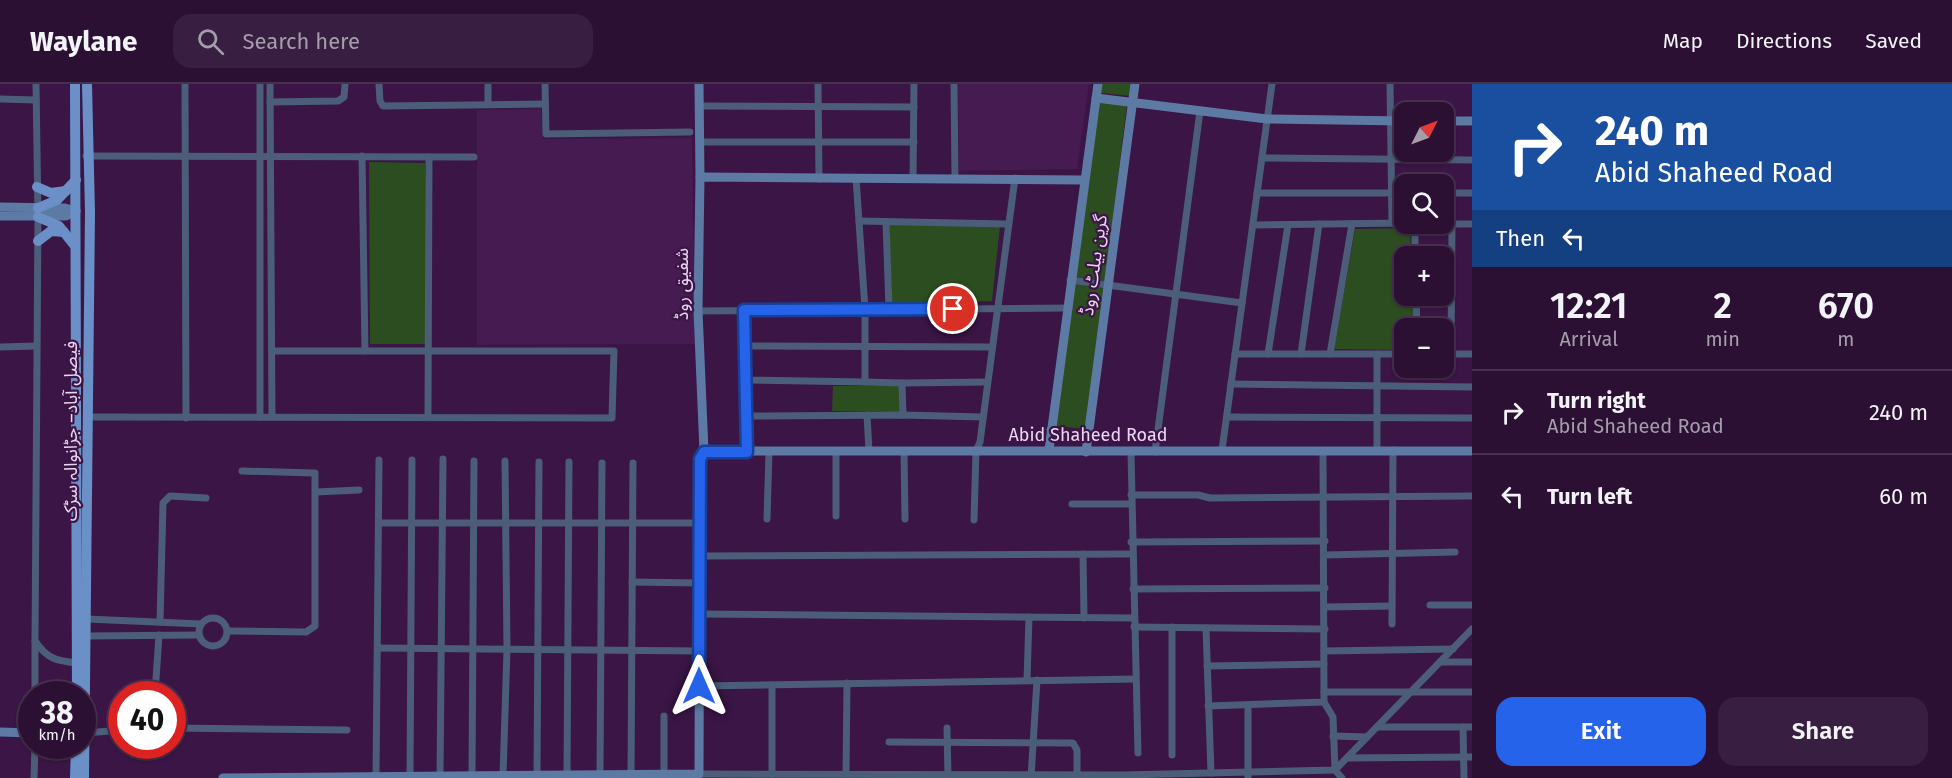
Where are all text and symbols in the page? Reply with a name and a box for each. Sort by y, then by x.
search box [173,14,593,68]
text: Waylane [30,25,137,58]
icon: search [194,25,227,58]
text: Search here [242,28,360,55]
text: Map [1663,28,1703,54]
text: Directions [1736,28,1832,54]
text: Saved [1865,28,1922,54]
north arrow [1394,102,1454,162]
map controls [1394,102,1454,378]
text: 240 m [1595,106,1709,156]
icon: right [1496,108,1574,186]
text: Abid Shaheed Road [1595,157,1833,189]
button: search [1394,174,1454,234]
street label: گرین بیلٹ روڈ [1076,212,1112,317]
icon: left [1557,222,1590,255]
text: Then [1496,225,1545,252]
button: + [1394,246,1454,306]
street label: شفیق روڈ [671,248,693,320]
pin [927,283,978,334]
text: 12:21 [1550,284,1627,328]
text: 2 [1713,284,1732,328]
text: 670 [1818,284,1874,328]
icon: arrive [936,292,969,325]
button: − [1394,318,1454,378]
text: Arrival [1559,327,1618,351]
text: min [1705,327,1740,351]
text: m [1837,327,1855,351]
street label: فیصل آباد– جڑانوالہ سڑک [60,341,82,521]
text: Turn right [1547,387,1646,414]
icon: right [1496,396,1529,429]
text: 240 m [1869,399,1928,426]
text: Abid Shaheed Road [1547,414,1724,438]
street label: Abid Shaheed Road [1009,424,1167,446]
icon: left [1496,480,1529,513]
text: Turn left [1547,483,1632,510]
text: 60 m [1879,483,1928,510]
position arrow [667,654,731,718]
speed limit sign: 40 [108,681,186,759]
text: 38 [40,695,74,731]
button: Exit [1496,697,1706,766]
button: Share [1718,697,1928,766]
text: km/h [38,726,76,744]

